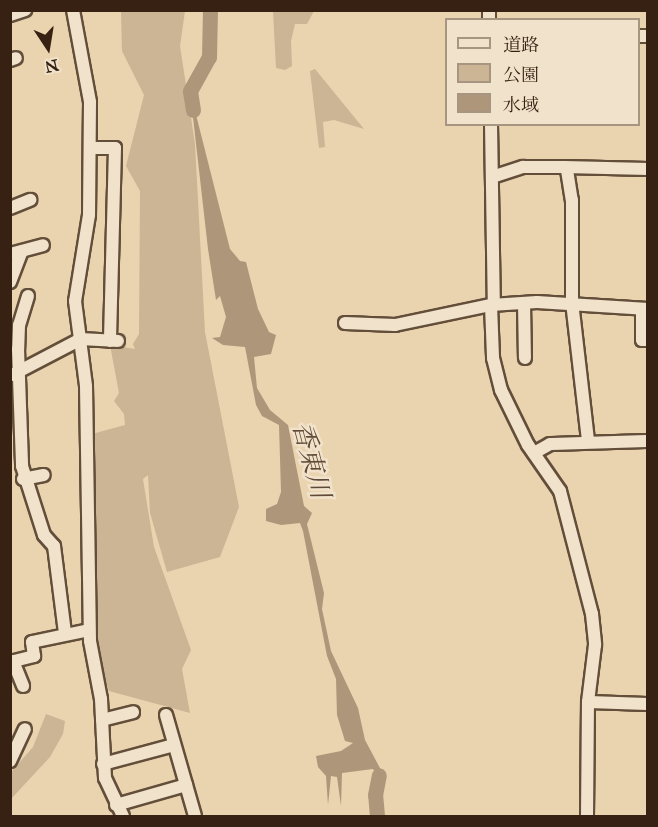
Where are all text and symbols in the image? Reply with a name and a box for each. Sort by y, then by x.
north arrow [18,18,78,78]
legend [445,18,640,126]
text: 道路 [503,34,539,56]
text: N [43,55,60,77]
text: 公園 [503,64,539,86]
text: 水域 [503,94,539,116]
water label: 香東川 [286,418,336,502]

